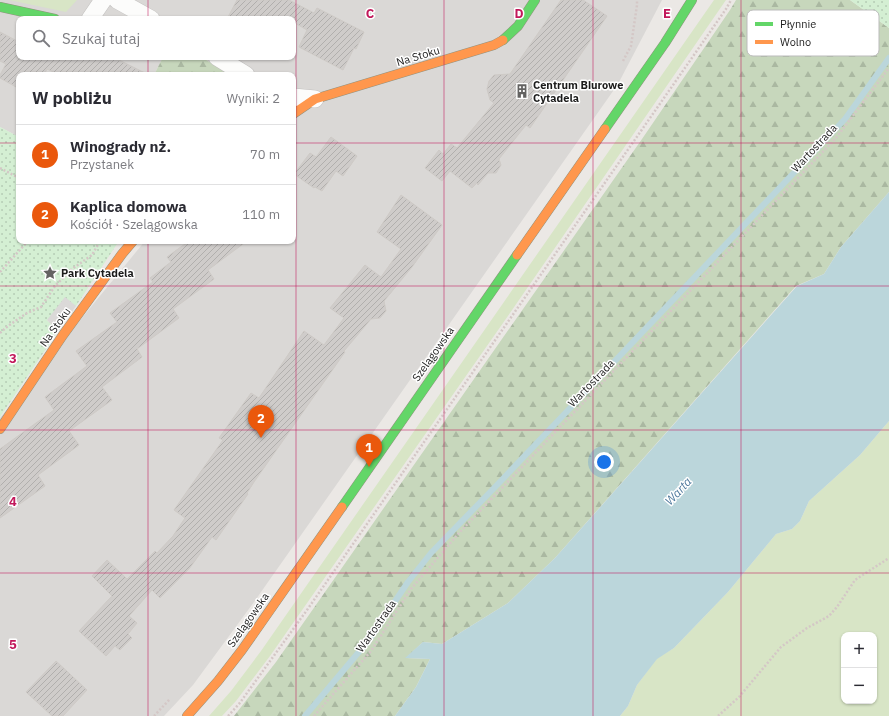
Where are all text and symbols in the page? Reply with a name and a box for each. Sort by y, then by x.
text: C [366,5,375,22]
text: D [514,5,524,22]
text: E [663,5,671,22]
legend [747,10,879,56]
search box [16,16,296,60]
text: Płynnie [780,17,816,31]
icon: search [30,27,52,49]
text: Szukaj tutaj [62,29,140,48]
text: Wolno [780,35,811,49]
street label: Na Stoku [395,43,441,69]
place label: Centrum Biurowe Cytadela [533,78,623,105]
building icon: Centrum Biurowe Cytadela [514,83,530,99]
text: W pobliżu [32,87,112,109]
text: Wyniki: 2 [227,90,280,107]
street label: Wartostrada [788,121,840,175]
text: Winogrady nż. [70,137,171,156]
text: 1 [41,146,49,163]
text: 70 m [250,146,280,163]
text: Przystanek [70,156,134,173]
text: Kaplica domowa [70,197,187,216]
text: 2 [41,206,49,223]
text: 110 m [242,206,280,223]
text: Kościół · Szelągowska [70,216,198,233]
place icon: Park Cytadela [42,265,58,281]
place label: Park Cytadela [61,266,134,280]
street label: Na Stoku [36,305,74,349]
street label: Szelągowska [409,324,457,384]
text: 3 [9,350,17,367]
street label: Wartostrada [565,356,617,410]
pin: 2 [248,405,274,438]
pin: 1 [356,434,382,467]
your location [594,452,614,472]
water label: Warta [661,474,695,508]
text: 4 [9,493,17,510]
street label: Szelągowska [224,590,272,650]
street label: Wartostrada [353,597,399,655]
map controls [841,632,877,704]
button: + [841,632,877,668]
text: 5 [9,636,17,653]
button: − [841,668,877,704]

